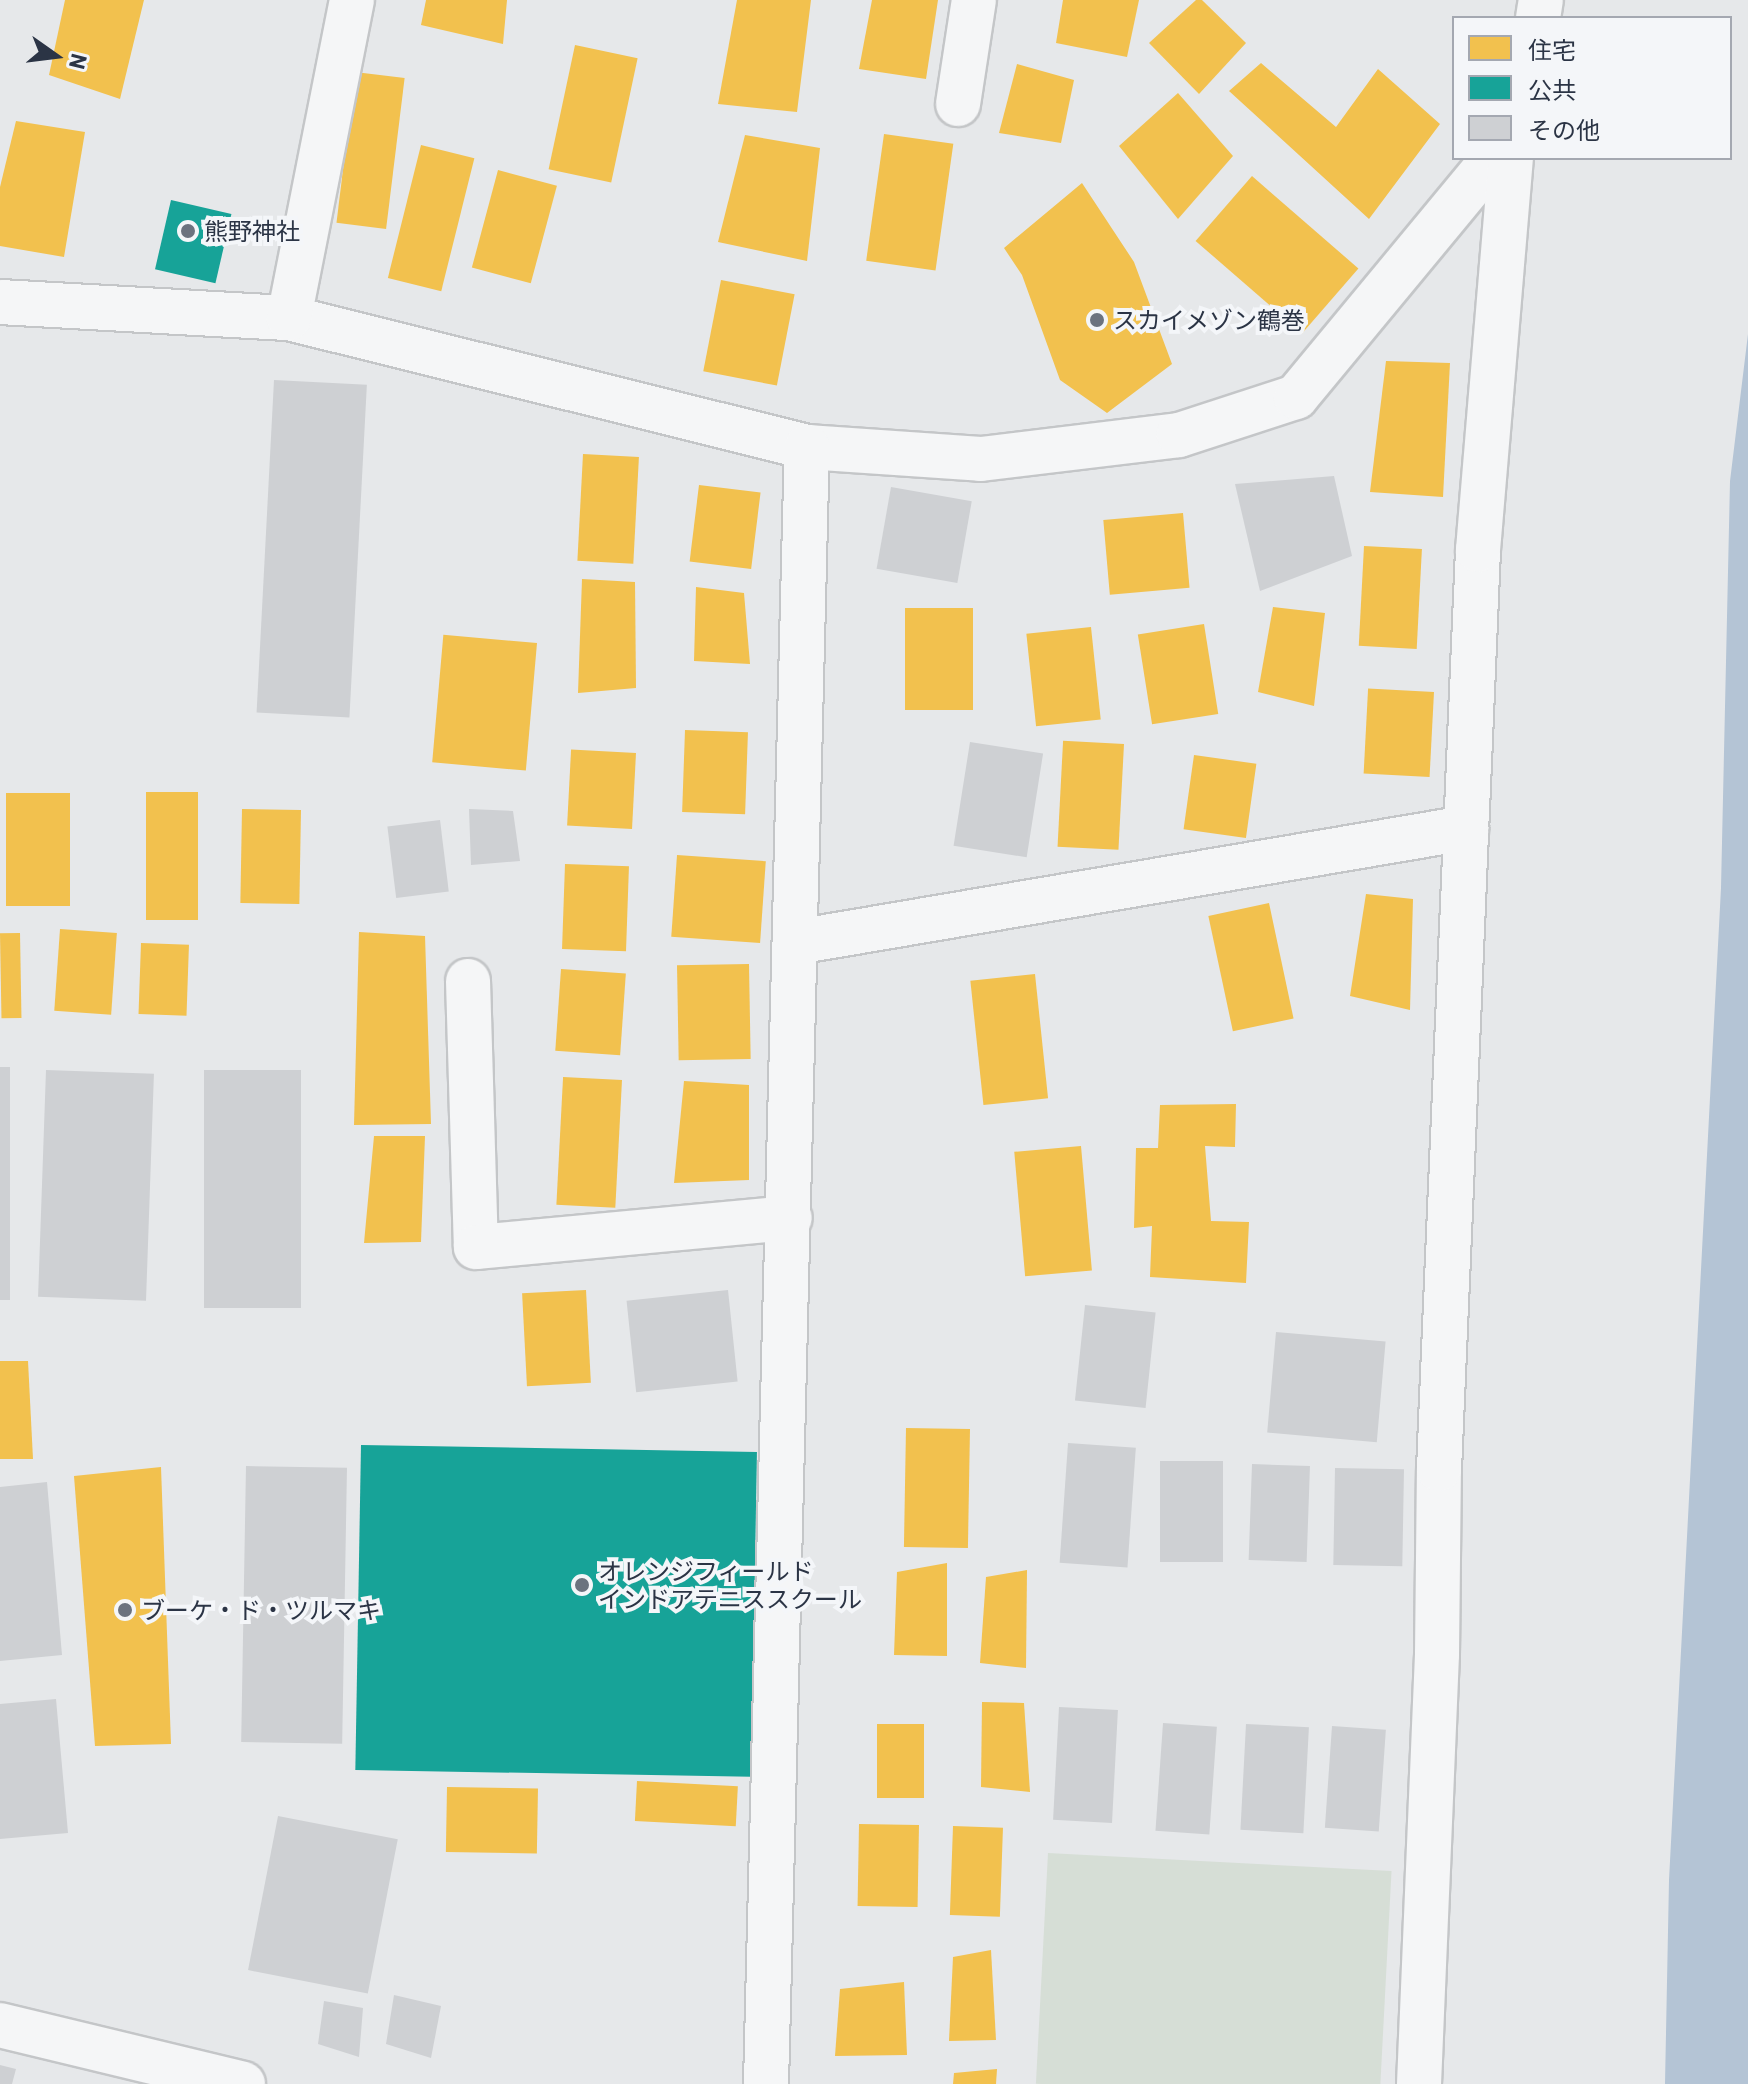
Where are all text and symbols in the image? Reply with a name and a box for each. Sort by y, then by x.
north arrow [16,16,96,96]
legend [1452,16,1732,160]
text: 住宅 [1528,35,1576,64]
text: N [65,52,94,72]
text: 公共 [1528,75,1576,104]
text: その他 [1528,115,1600,144]
place label: 熊野神社 [204,217,300,245]
marker: 熊野神社 [179,222,197,240]
place label: スカイメゾン鶴巻 [1113,306,1305,334]
marker: スカイメゾン鶴巻 [1088,311,1106,329]
place label: オレンジフィールド インドアテニススクール [598,1557,862,1613]
marker: オレンジフィールド インドアテニススクール [573,1576,591,1594]
place label: ブーケ・ド・ツルマキ [141,1596,381,1624]
marker: ブーケ・ド・ツルマキ [116,1601,134,1619]

